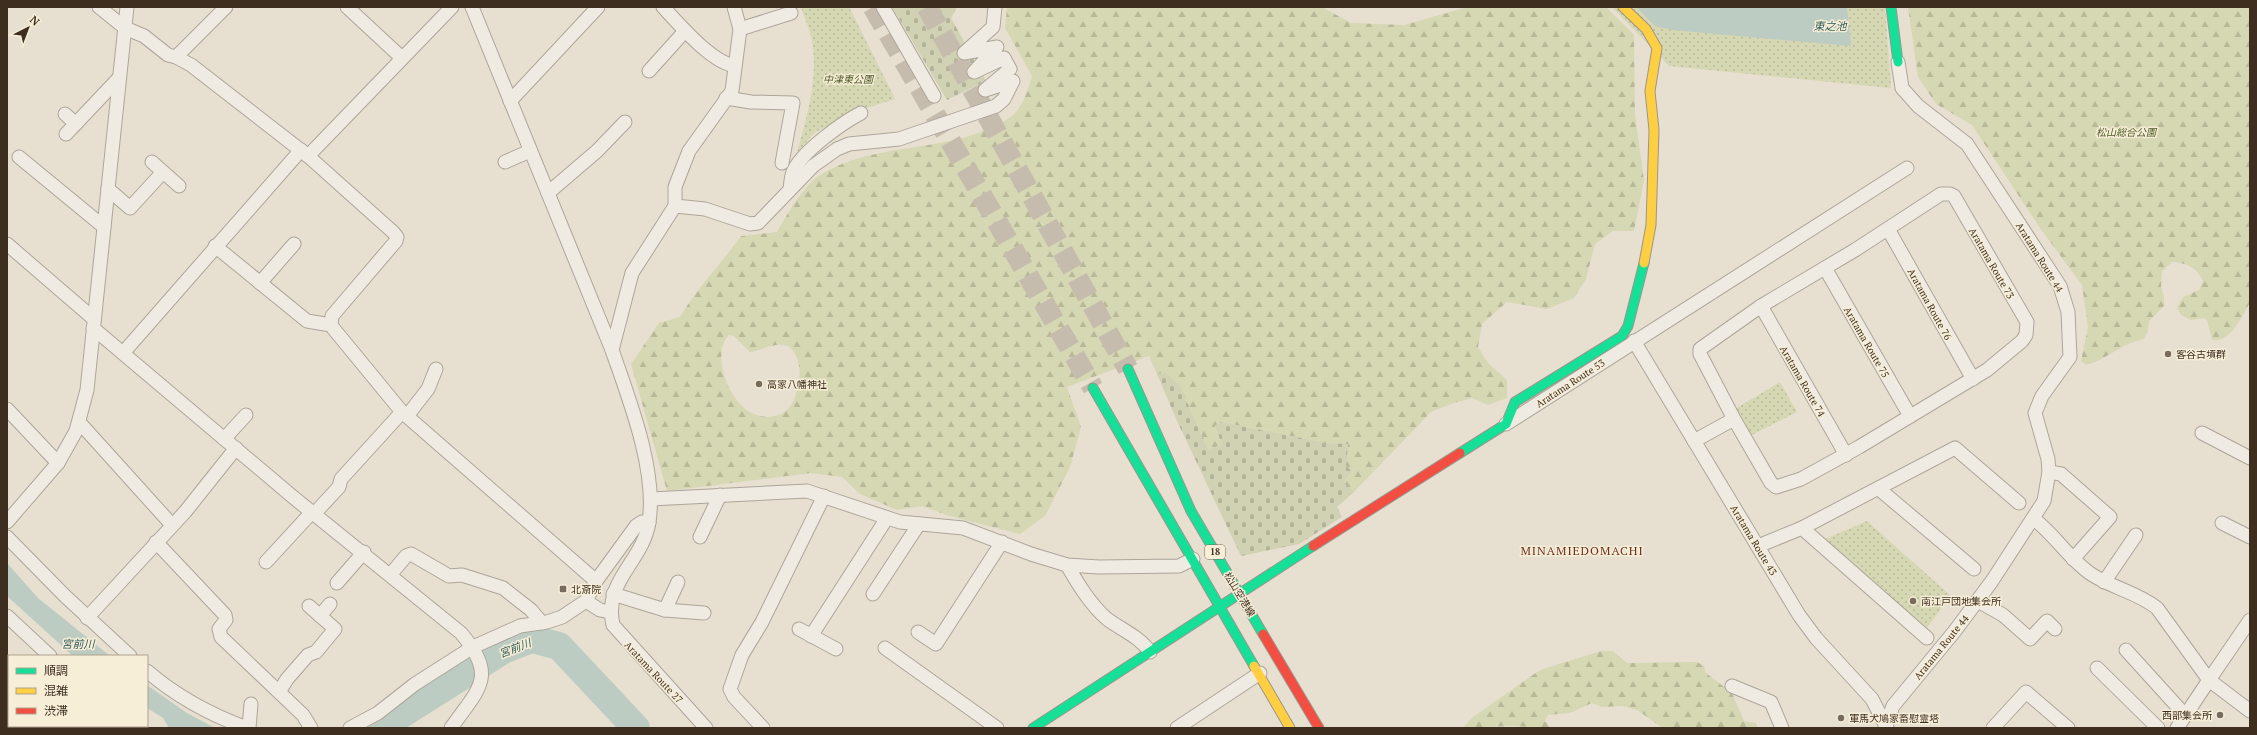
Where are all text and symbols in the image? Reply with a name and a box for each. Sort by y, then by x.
north arrow [8,8,48,48]
text: N [27,13,43,29]
water label: 東之池 [1814,19,1847,33]
park label: 中津東公園 [823,73,875,86]
park label: 松山総合公園 [2096,126,2158,139]
street label: Aratama Route 44 [2013,220,2067,295]
street label: Aratama Route 73 [1966,225,2017,301]
street label: Aratama Route 76 [1905,266,1955,343]
street label: Aratama Route 75 [1841,304,1892,380]
street label: Aratama Route 74 [1777,343,1828,420]
place label: 客谷古墳群 [2176,348,2226,361]
marker: 客谷古墳群 [2163,349,2173,359]
street label: Aratama Route 53 [1533,356,1607,411]
place label: 高家八幡神社 [767,378,827,391]
marker: 高家八幡神社 [754,379,764,389]
street label: Aratama Route 43 [1727,503,1780,578]
district label: MINAMIEDOMACHI [1520,543,1644,558]
road number: 18 [1205,545,1225,559]
street label: 松山空港線 [1221,569,1258,619]
place label: 北斎院 [571,583,601,596]
marker: 北斎院 [558,584,568,594]
place label: 南江戸団地集会所 [1921,595,2001,608]
marker: 南江戸団地集会所 [1908,596,1918,606]
street label: Aratama Route 44 [1911,612,1972,682]
water label: 宮前川 [497,635,534,660]
water label: 宮前川 [62,637,95,651]
street label: Aratama Route 27 [622,639,686,706]
legend [8,655,148,727]
text: 順調 [44,663,68,678]
text: 混雑 [44,683,68,698]
text: 渋滞 [44,703,68,718]
place label: 西部集会所 [2162,709,2212,722]
marker: 西部集会所 [2215,710,2225,720]
place label: 軍馬犬鳩家畜慰霊塔 [1849,712,1939,725]
marker: 軍馬犬鳩家畜慰霊塔 [1836,713,1846,723]

